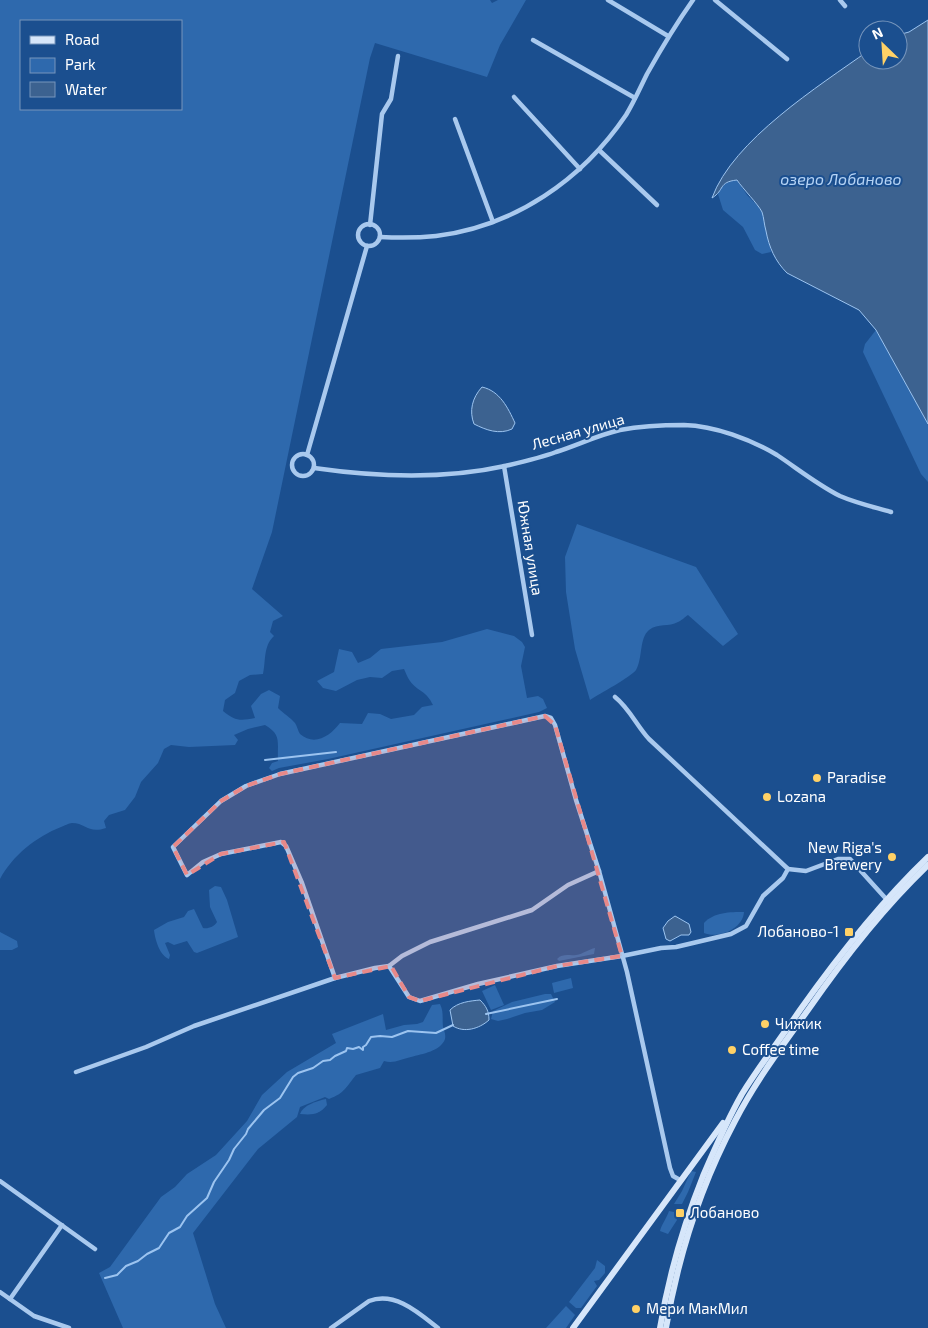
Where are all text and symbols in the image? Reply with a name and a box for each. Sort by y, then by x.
legend [20,20,182,110]
north arrow [858,20,908,70]
text: N [869,23,885,43]
text: Road [65,30,100,48]
text: Park [65,55,96,73]
text: Water [65,80,107,98]
water label: озеро Лобаново [780,169,902,188]
street label: Лесная улица [529,409,626,454]
street label: Южная улица [514,499,547,597]
place label: Paradise [827,768,886,786]
marker: Paradise [811,772,823,784]
place label: Lozana [777,787,826,805]
marker: Lozana [761,791,773,803]
place label: New Riga's Brewery [808,838,882,873]
marker: New Riga's Brewery [886,851,898,863]
place label: Лобаново-1 [757,922,839,940]
marker: Лобаново-1 [843,926,855,938]
place label: Чижик [775,1014,822,1032]
marker: Чижик [759,1018,771,1030]
place label: Coffee time [742,1040,819,1058]
marker: Coffee time [726,1044,738,1056]
place label: Лобаново [690,1203,759,1221]
marker: Лобаново [674,1207,686,1219]
place label: Мери МакМил [646,1299,748,1317]
marker: Мери МакМил [630,1303,642,1315]

